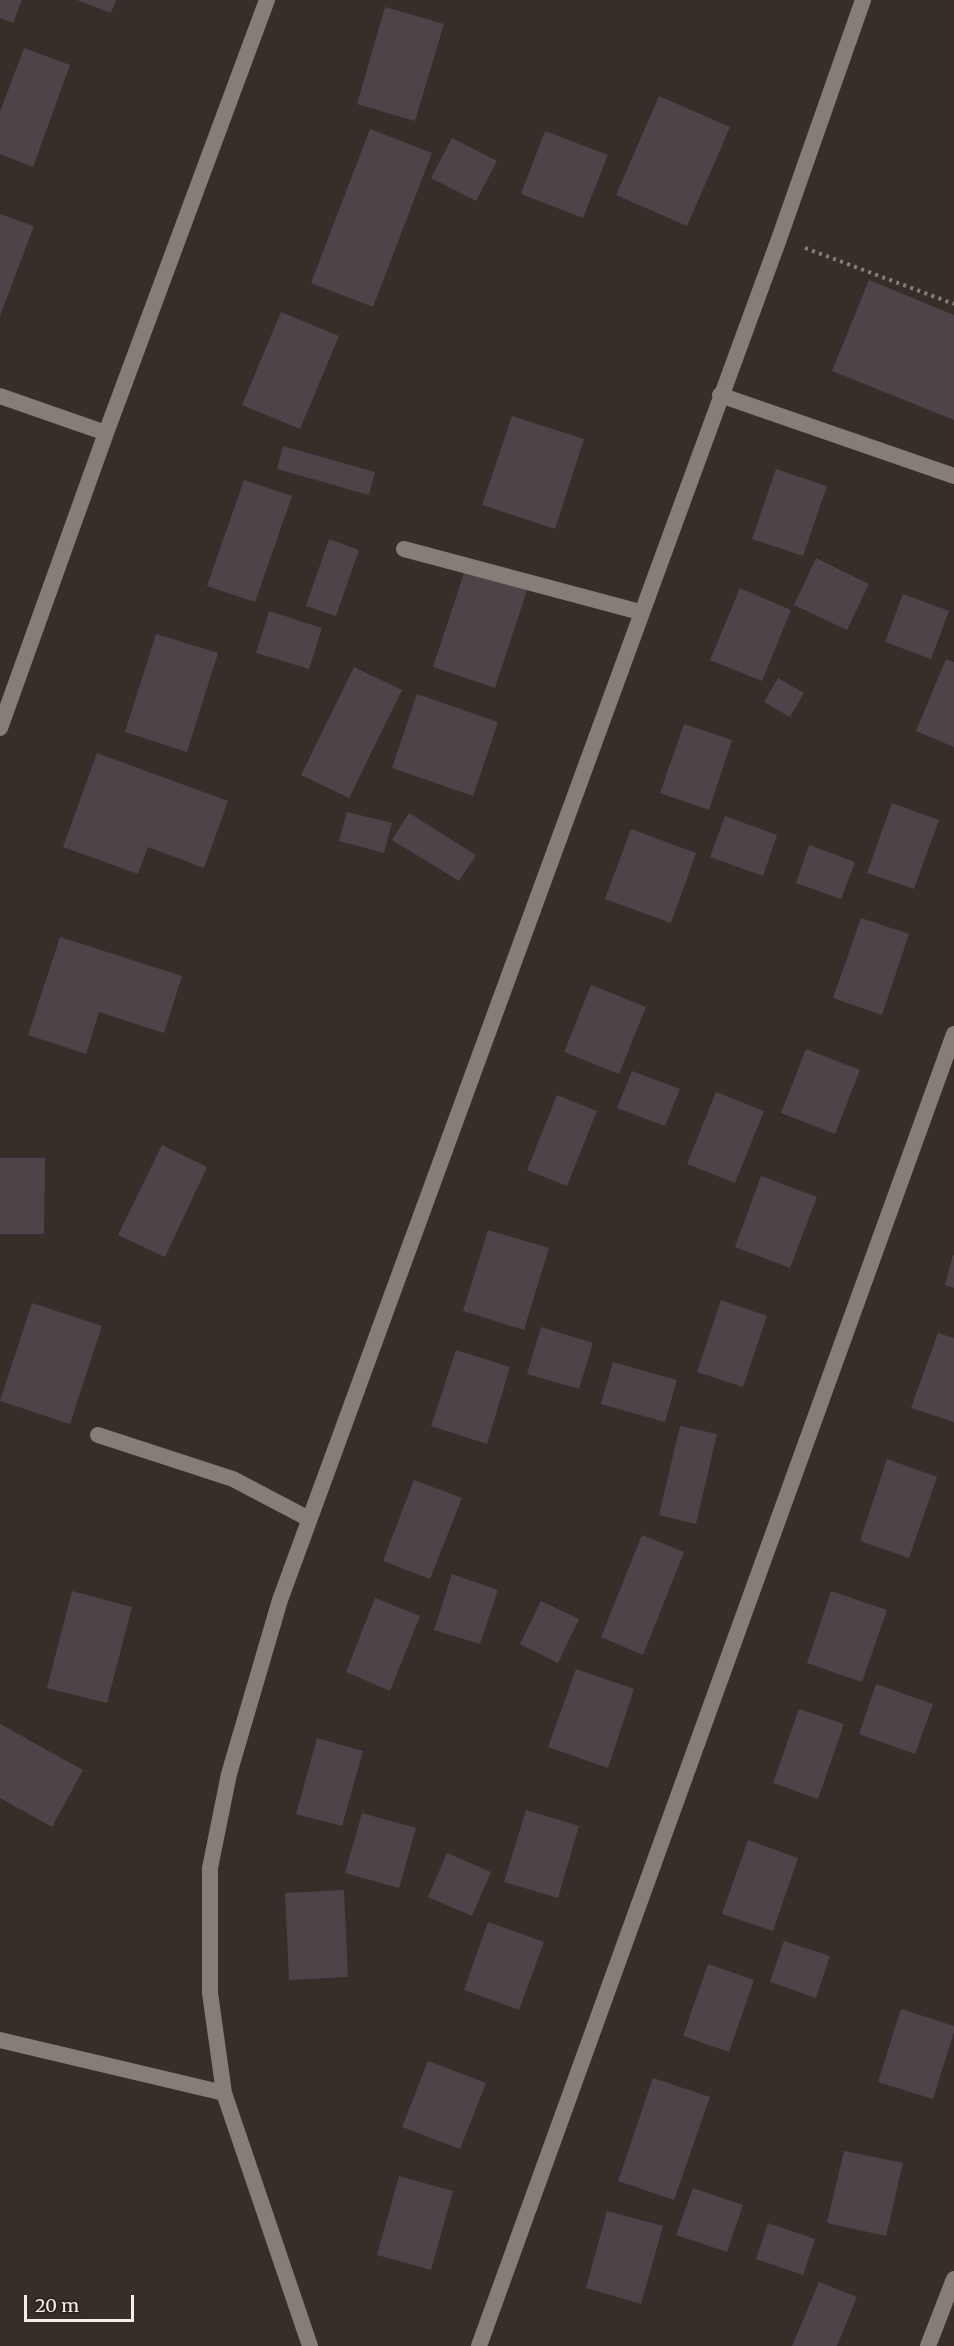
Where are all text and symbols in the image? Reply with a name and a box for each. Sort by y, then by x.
scale bar [27,2283,136,2321]
text: 20 m [35,2294,79,2317]

